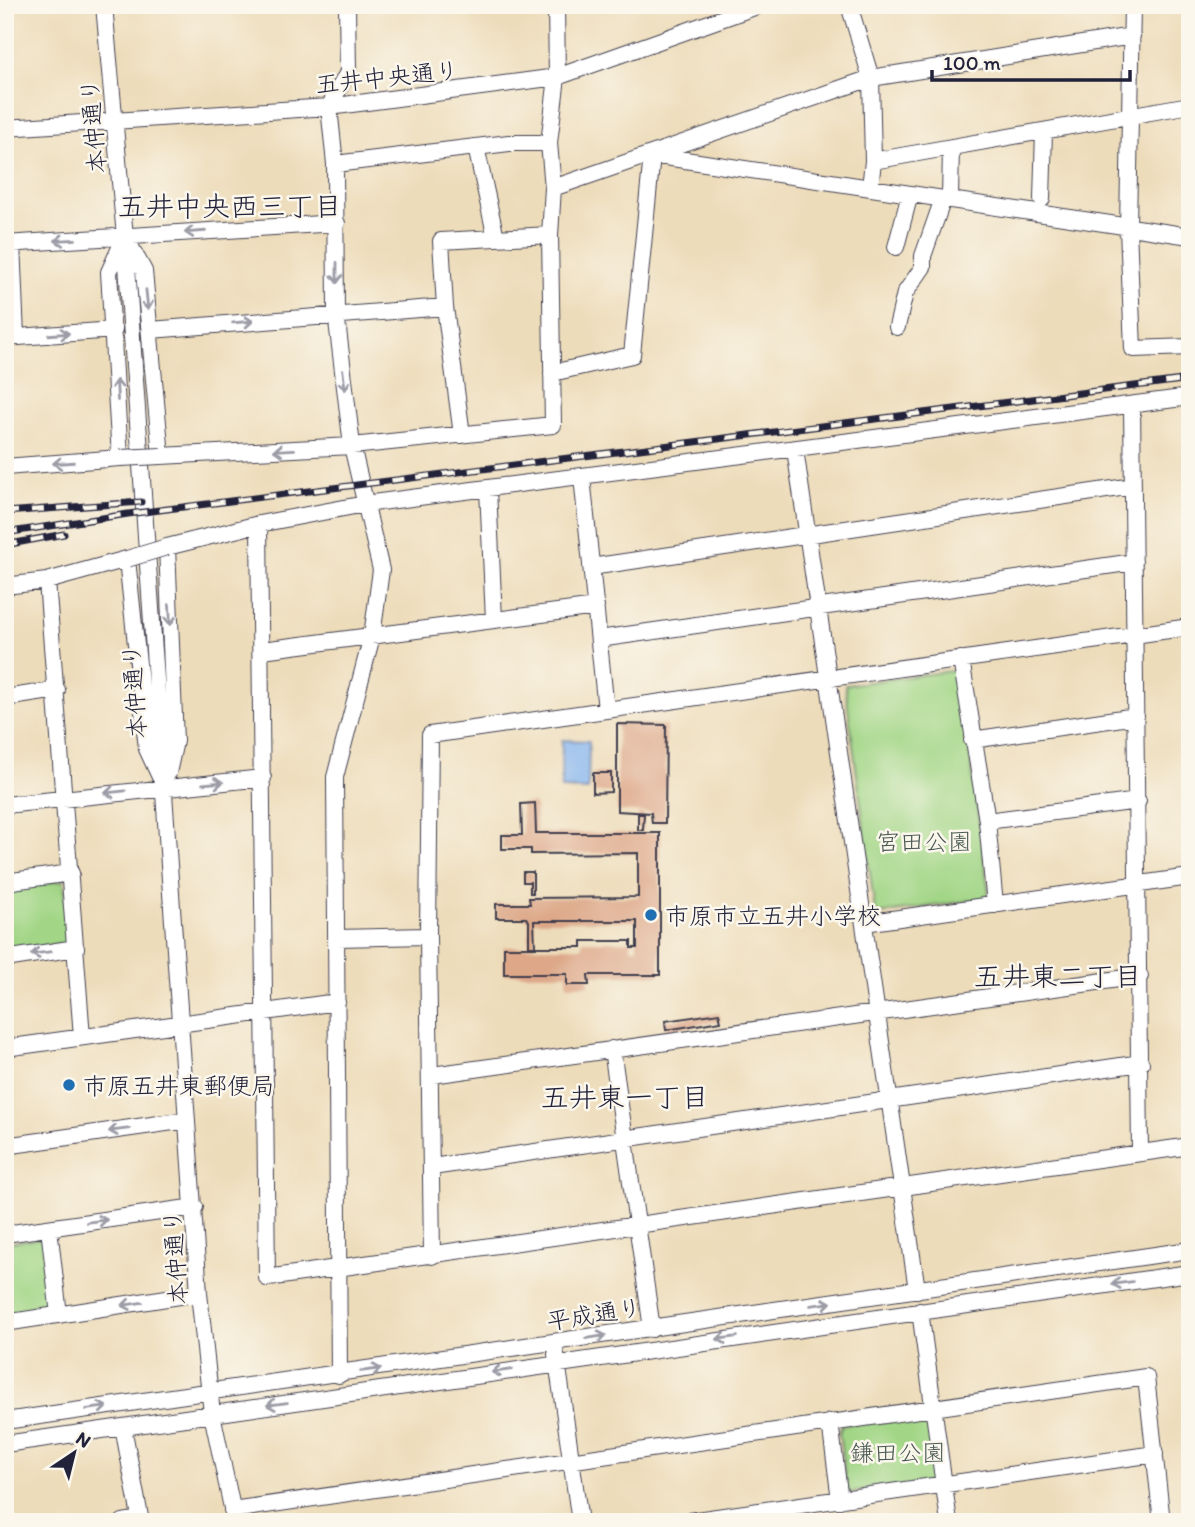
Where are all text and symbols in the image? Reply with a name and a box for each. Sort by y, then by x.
scale bar [932,38,1130,82]
text: 100 m [943,50,1001,75]
street label: 五井中央通り [314,55,460,99]
street label: 本仲通り [74,77,112,175]
district label: 五井中央西三丁目 [118,189,342,223]
one-way arrow [185,226,207,239]
one-way arrow [55,234,77,247]
one-way arrow [330,261,343,284]
one-way arrow [141,288,154,311]
one-way arrow [231,315,253,328]
one-way arrow [48,327,70,340]
one-way arrow [338,368,351,391]
one-way arrow [110,379,123,402]
one-way arrow [273,443,296,456]
one-way arrow [52,457,75,470]
one-way arrow [163,604,176,627]
street label: 本仲通り [116,642,152,740]
one-way arrow [202,776,224,789]
one-way arrow [104,786,126,799]
park label: 宮田公園 [876,827,972,856]
place label: 市原市立五井小学校 [665,901,881,930]
marker: 市原市立五井小学校 [643,907,659,923]
one-way arrow [30,947,53,960]
district label: 五井東二丁目 [974,959,1142,993]
place label: 市原五井東郵便局 [83,1071,275,1100]
marker: 市原五井東郵便局 [61,1077,77,1093]
district label: 五井東一丁目 [541,1080,709,1114]
one-way arrow [108,1123,131,1136]
street label: 本仲通り [157,1208,193,1306]
one-way arrow [85,1214,108,1227]
one-way arrow [1111,1276,1134,1289]
street label: 平成通り [544,1292,644,1336]
one-way arrow [809,1297,832,1310]
one-way arrow [121,1298,144,1311]
one-way arrow [584,1330,607,1343]
one-way arrow [716,1332,739,1345]
one-way arrow [359,1363,382,1376]
one-way arrow [491,1365,514,1378]
one-way arrow [266,1398,289,1411]
one-way arrow [85,1401,108,1414]
north arrow [38,1418,108,1488]
text: N [72,1426,95,1453]
park label: 鎌田公園 [850,1438,946,1467]

